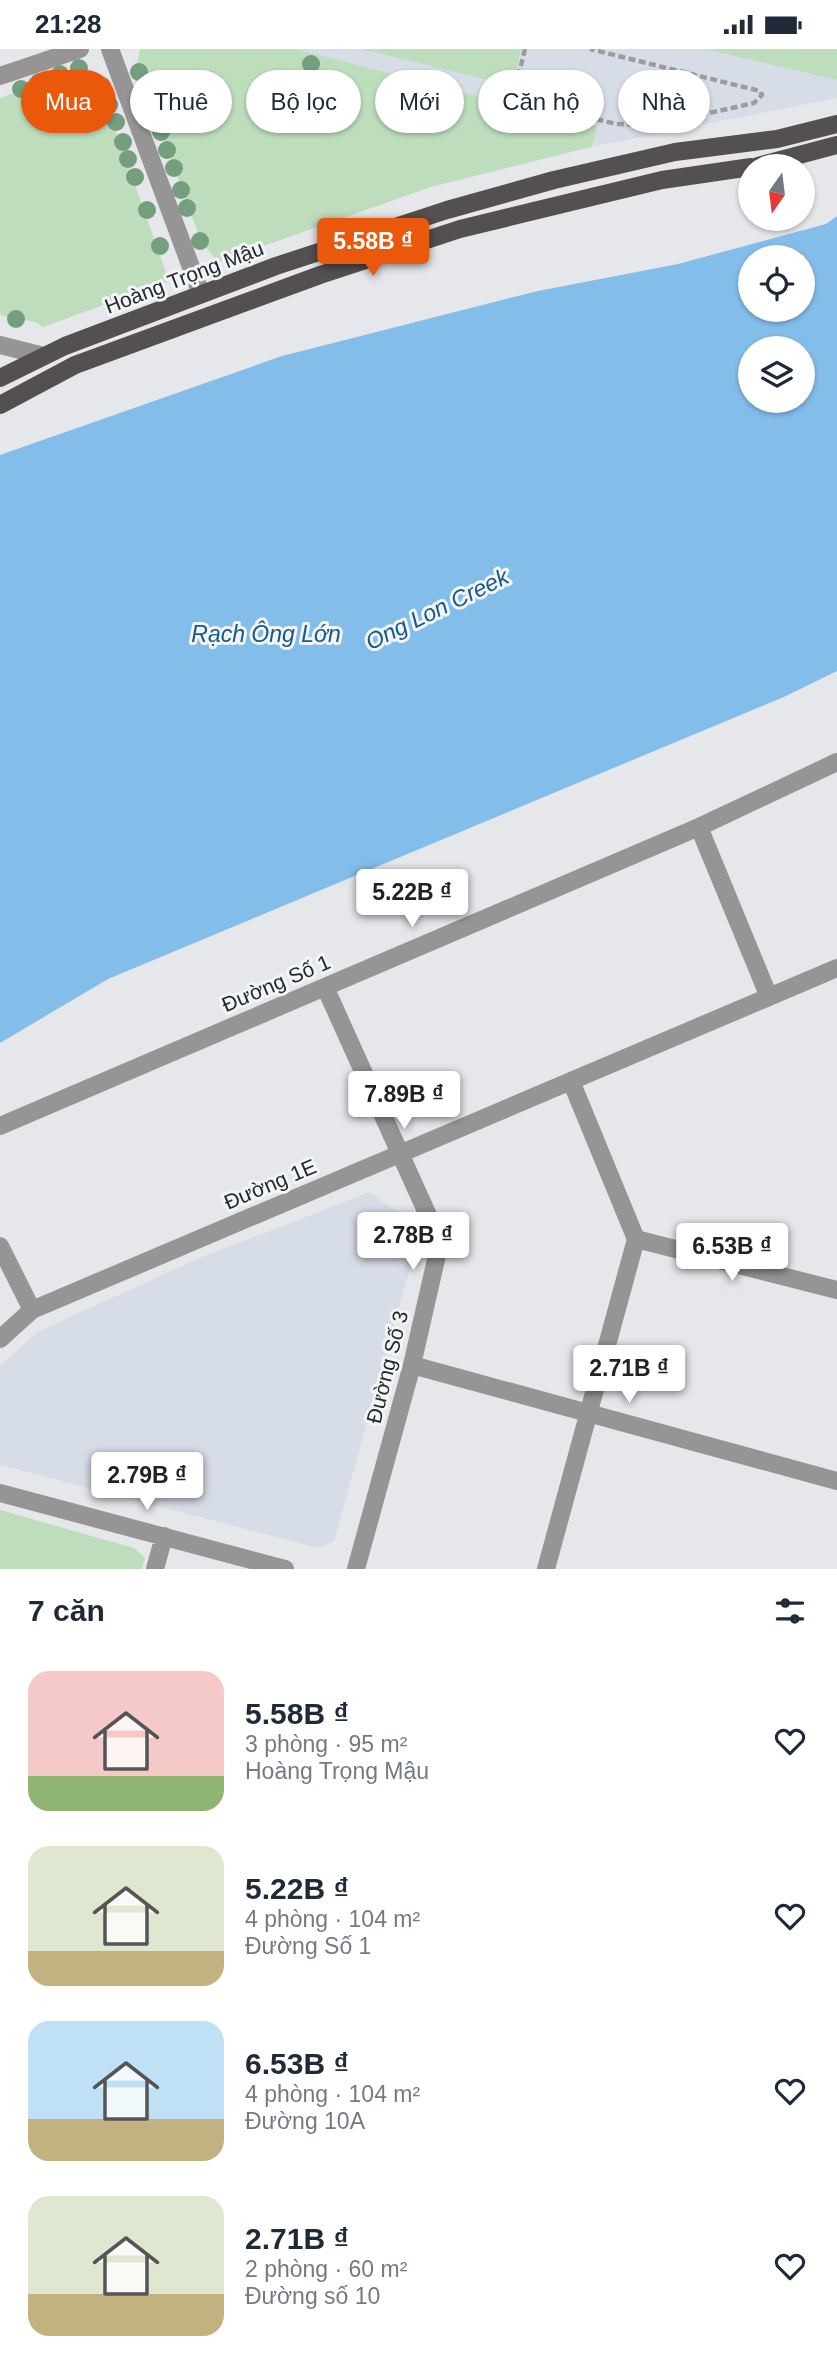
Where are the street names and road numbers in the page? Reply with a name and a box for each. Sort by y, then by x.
street label: Hoàng Trọng Mậu [101,236,267,318]
street label: Đường Số 1 [218,950,334,1016]
street label: Đường 1E [220,1154,320,1214]
street label: Đường Số 3 [362,1308,412,1426]

